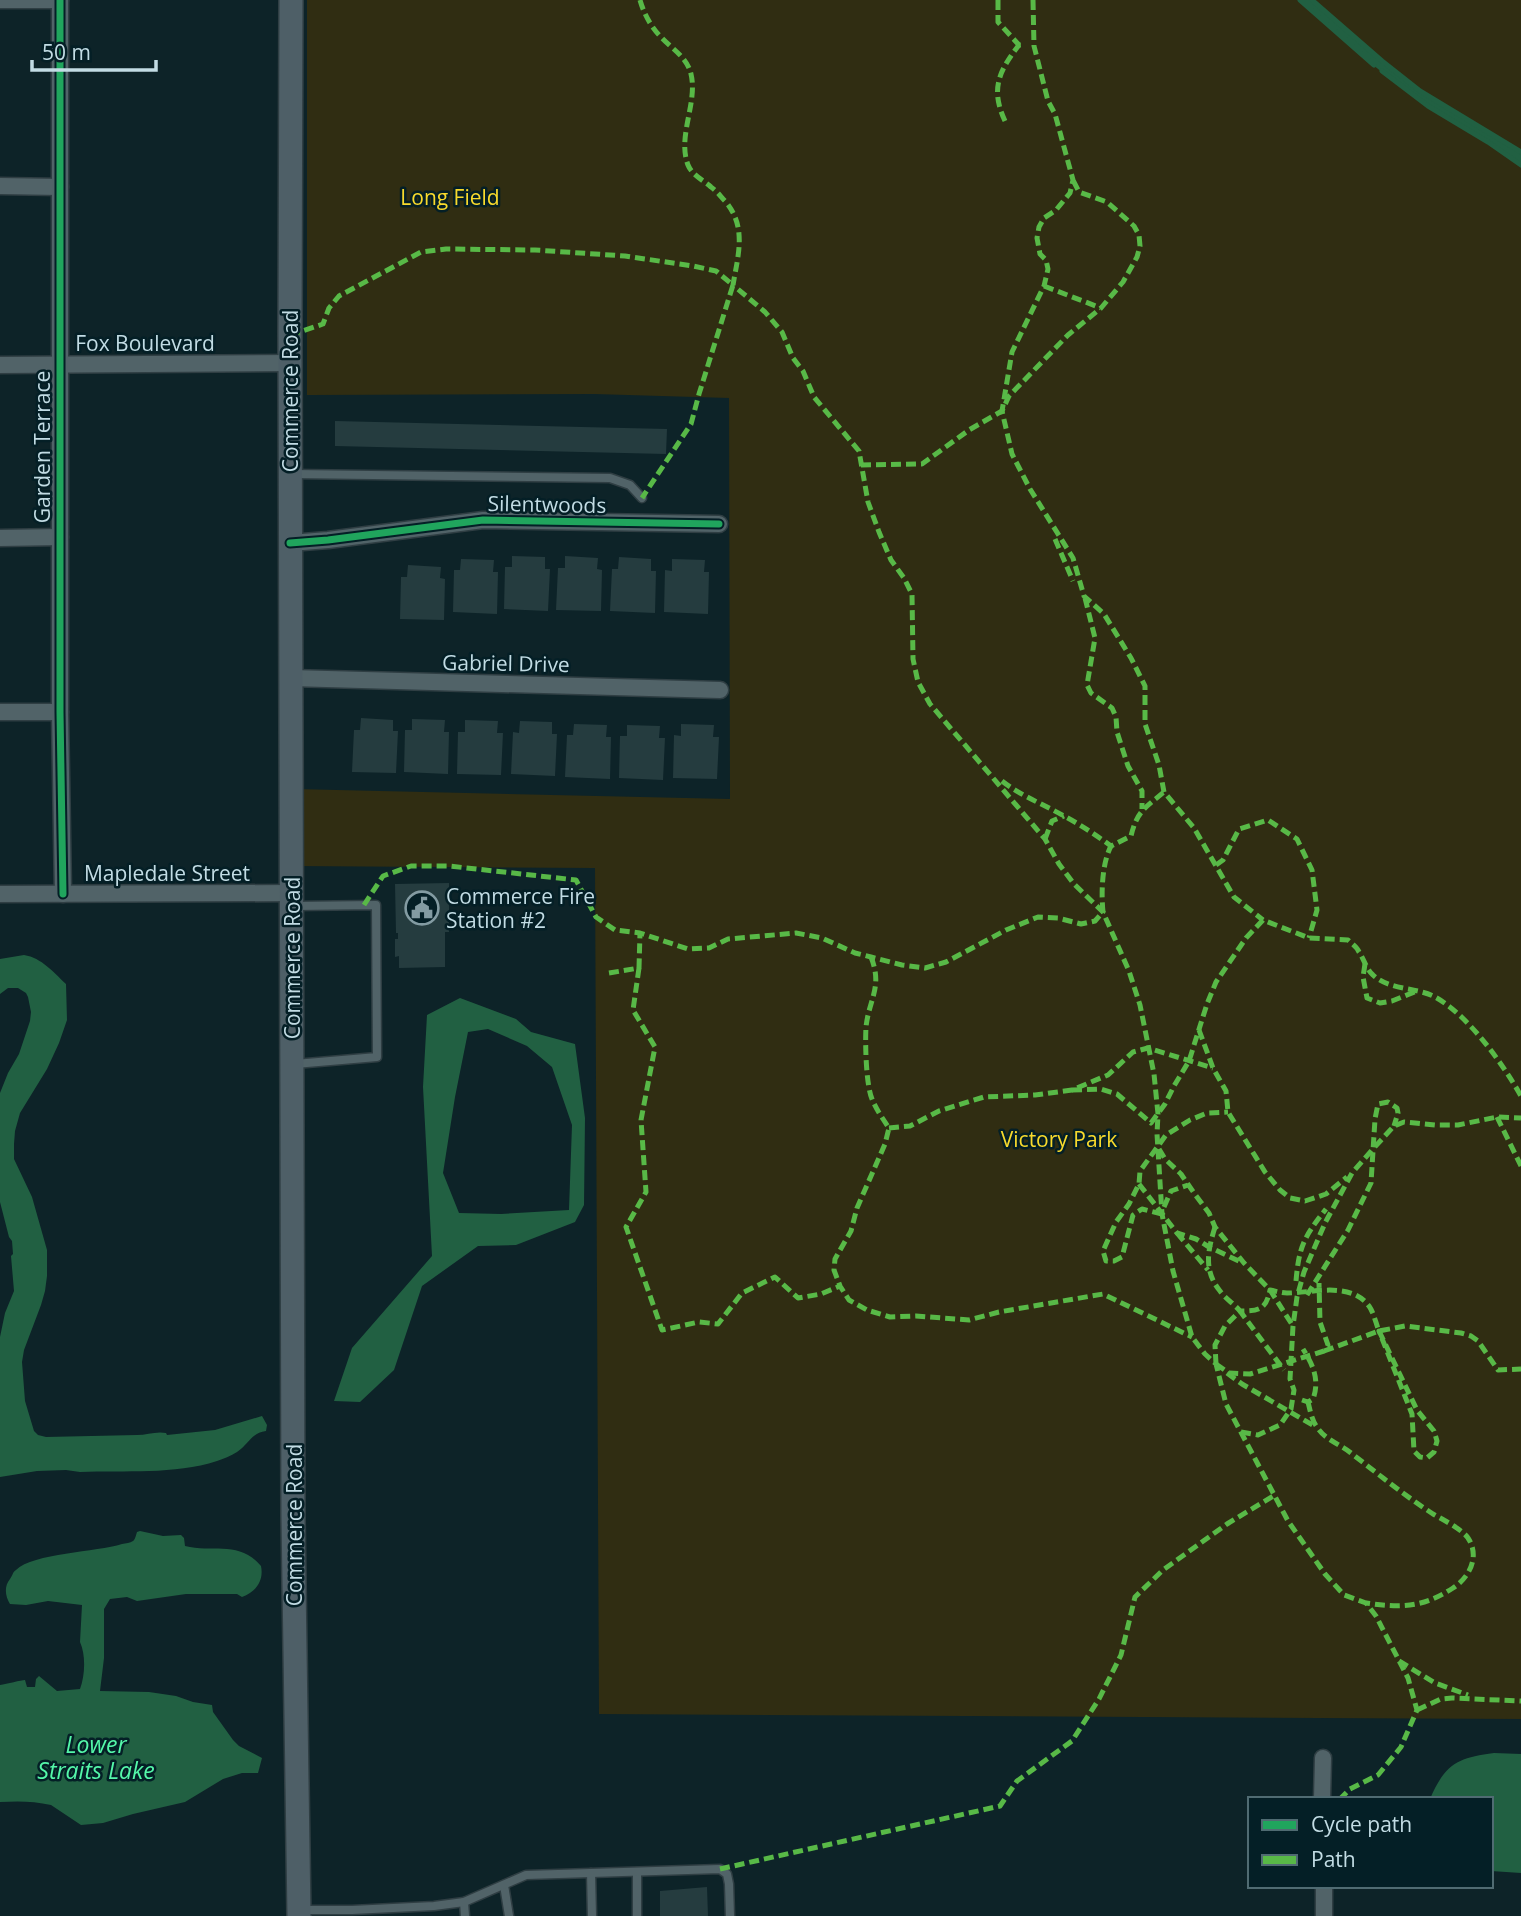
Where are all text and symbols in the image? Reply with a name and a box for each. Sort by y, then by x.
scale bar [32,28,156,72]
text: 50 m [42,38,91,66]
park label: Long Field [400,183,500,211]
street label: Commerce Road [276,310,304,472]
street label: Fox Boulevard [75,329,215,357]
street label: Garden Terrace [28,371,56,523]
street label: Silentwoods [487,489,607,519]
street label: Gabriel Drive [442,648,570,678]
street label: Mapledale Street [84,859,250,887]
street label: Commerce Road [278,877,306,1039]
place label: Commerce Fire Station #2 [446,882,595,934]
public building icon: Commerce Fire Station #2 [403,889,441,927]
park label: Victory Park [1001,1125,1117,1153]
street label: Commerce Road [280,1444,308,1606]
water label: Lower Straits Lake [37,1728,155,1786]
legend [1248,1797,1493,1888]
text: Cycle path [1311,1810,1412,1838]
text: Path [1311,1845,1356,1873]

